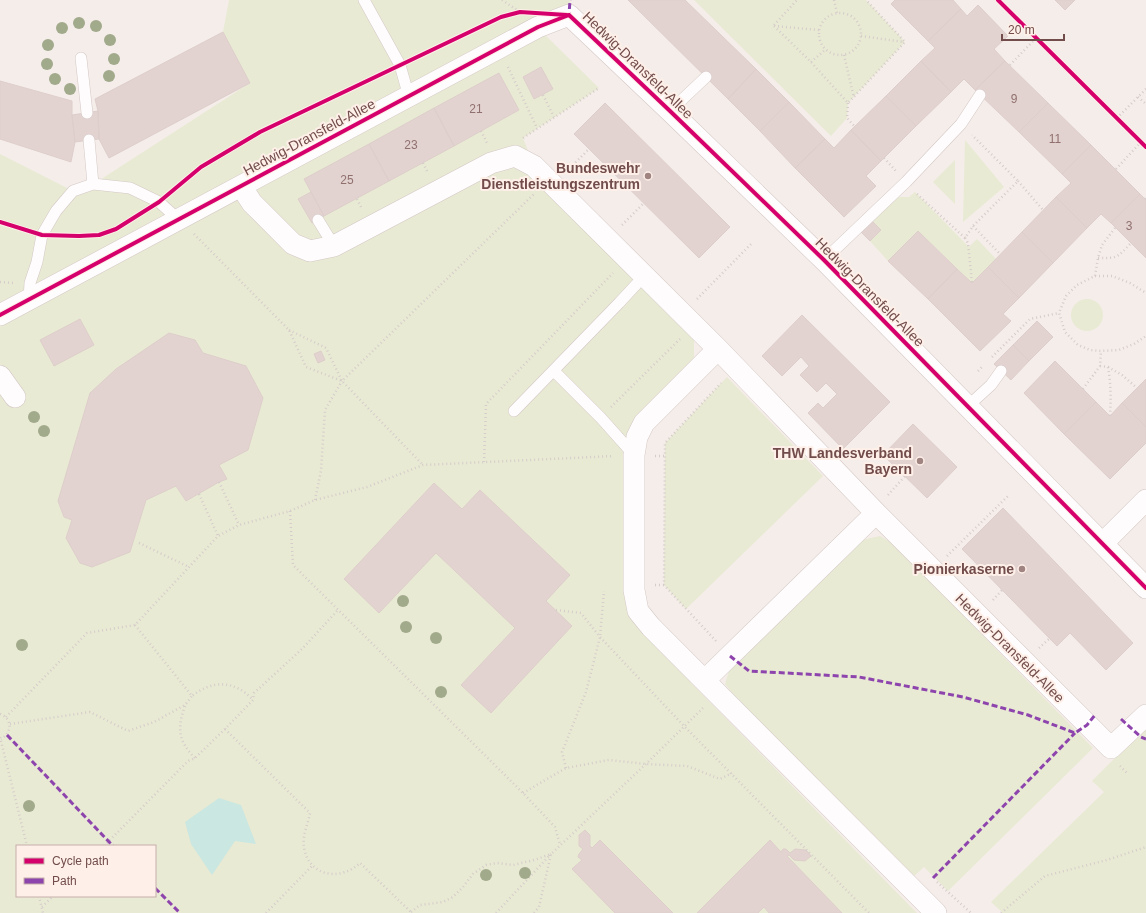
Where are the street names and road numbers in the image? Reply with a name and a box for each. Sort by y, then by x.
street label: Hedwig-Dransfeld-Allee [580,8,697,122]
street label: Hedwig-Dransfeld-Allee [240,95,378,179]
street label: Hedwig-Dransfeld-Allee [812,234,928,350]
street label: Hedwig-Dransfeld-Allee [952,590,1068,706]

